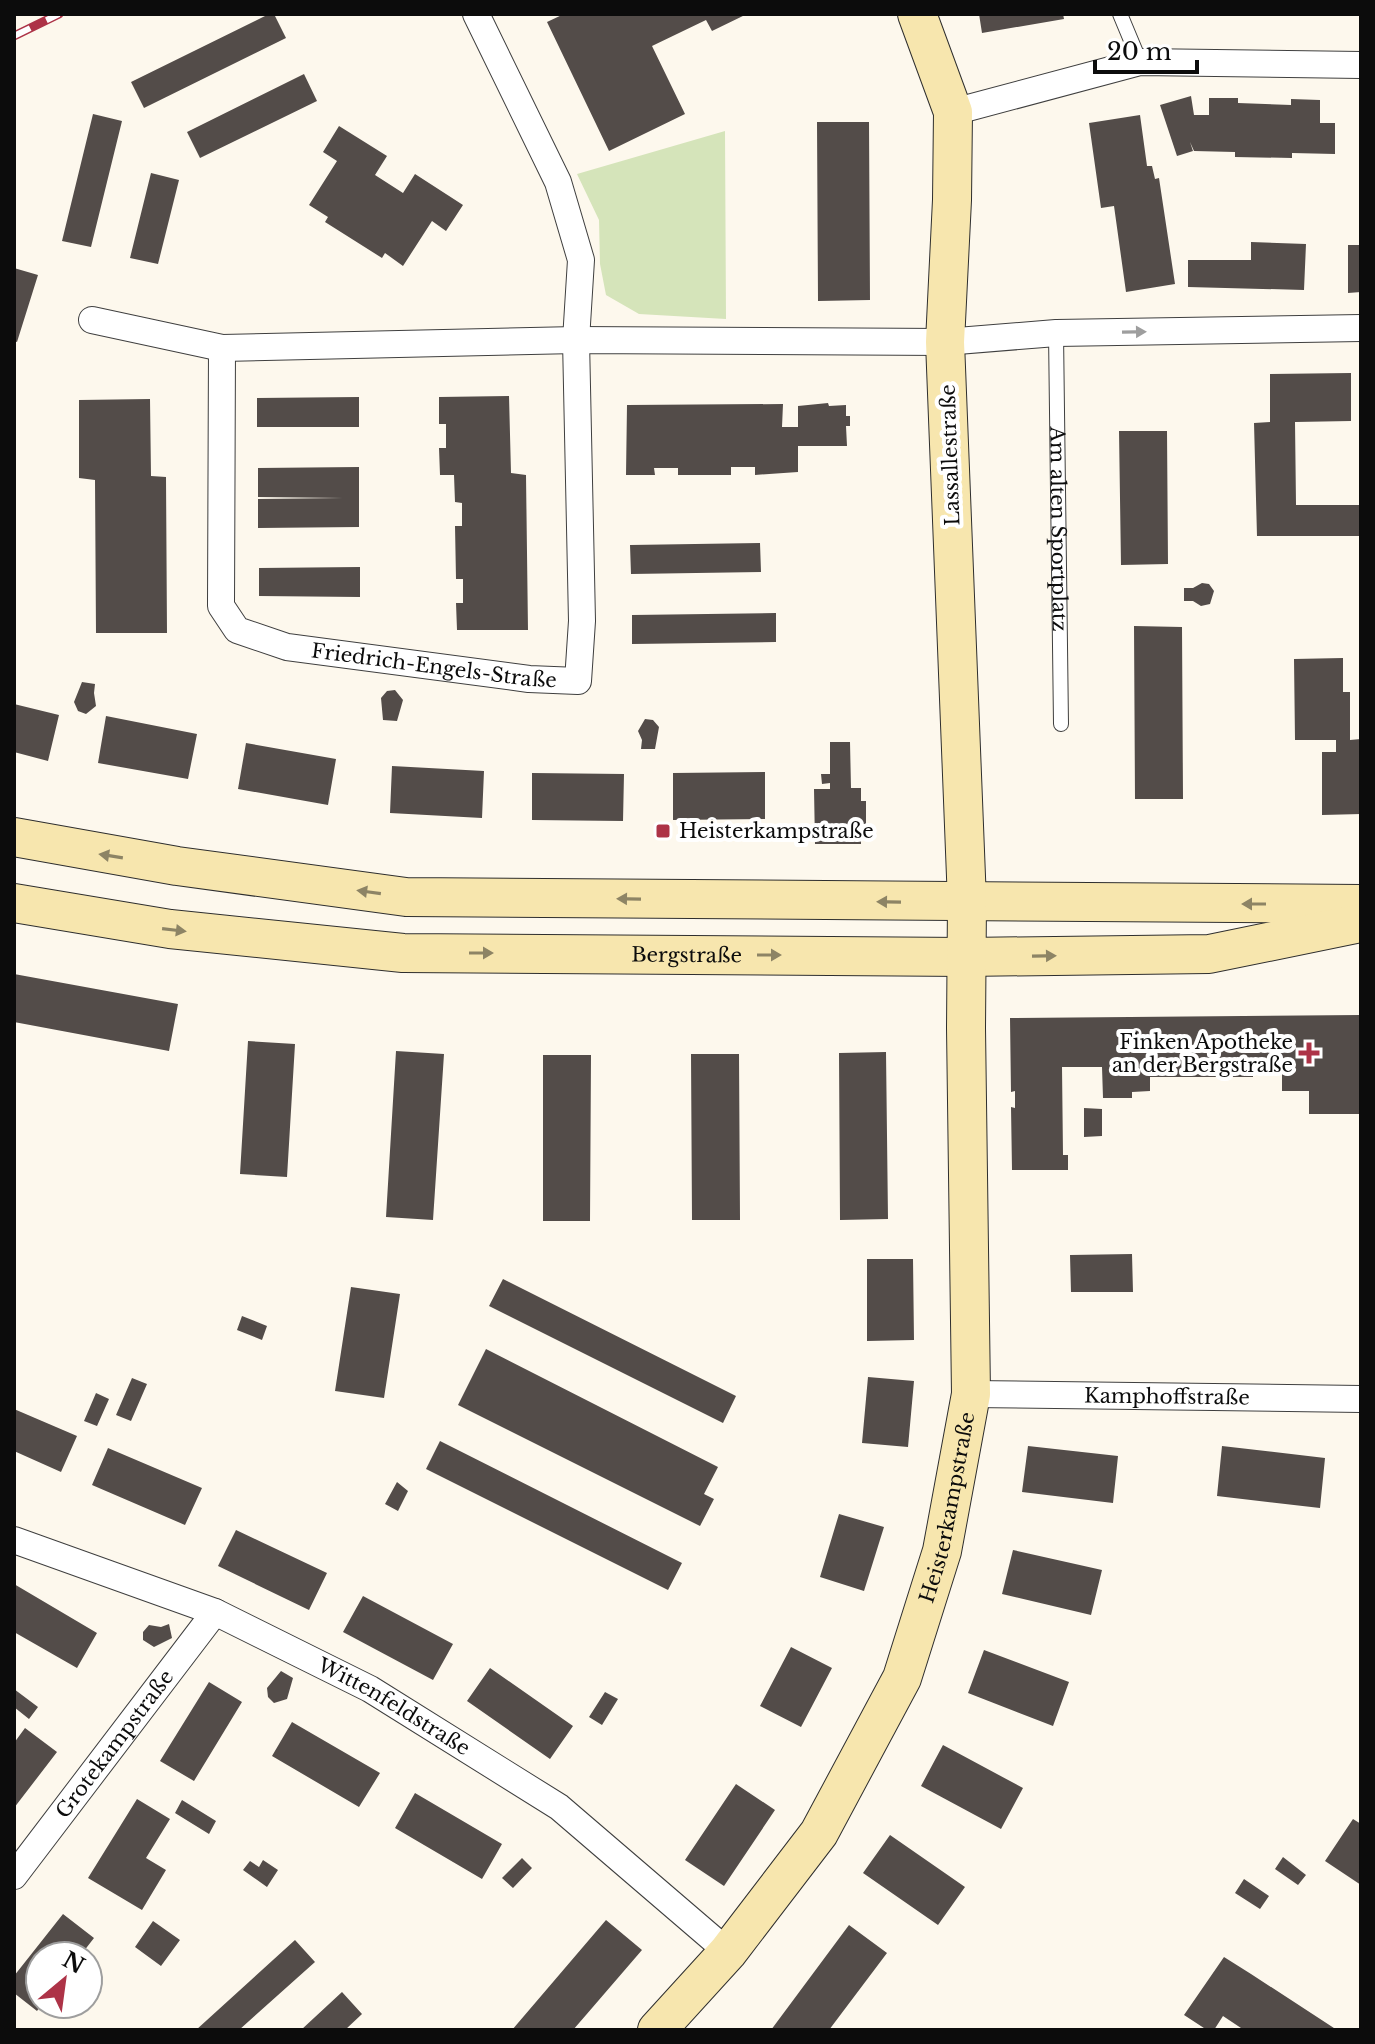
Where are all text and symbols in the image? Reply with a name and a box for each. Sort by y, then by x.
scale bar [1095,24,1197,74]
text: 20 m [1107,37,1172,66]
one-way arrow [1122,325,1147,338]
street label: Lassallestraße [936,384,964,526]
street label: Am alten Sportplatz [1045,425,1072,632]
street label: Friedrich-Engels-Straße [310,638,557,692]
place label: Heisterkampstraße [679,819,874,843]
marker: Heisterkampstraße [654,822,672,840]
one-way arrow [99,849,124,861]
one-way arrow [356,885,381,898]
one-way arrow [616,893,641,905]
one-way arrow [876,895,901,908]
one-way arrow [1241,898,1266,910]
one-way arrow [162,923,187,936]
street label: Bergstraße [631,943,742,967]
one-way arrow [469,947,494,959]
one-way arrow [757,949,782,961]
one-way arrow [1032,950,1057,962]
place label: Finken Apotheke an der Bergstraße [1112,1030,1293,1077]
marker: Finken Apotheke an der Bergstraße [1300,1044,1318,1062]
street label: Kamphoffstraße [1084,1383,1250,1410]
street label: Heisterkampstraße [914,1410,979,1606]
street label: Wittenfeldstraße [313,1653,474,1760]
street label: Grotekampstraße [51,1665,179,1823]
north arrow [24,1940,104,2020]
text: N [58,1946,89,1980]

